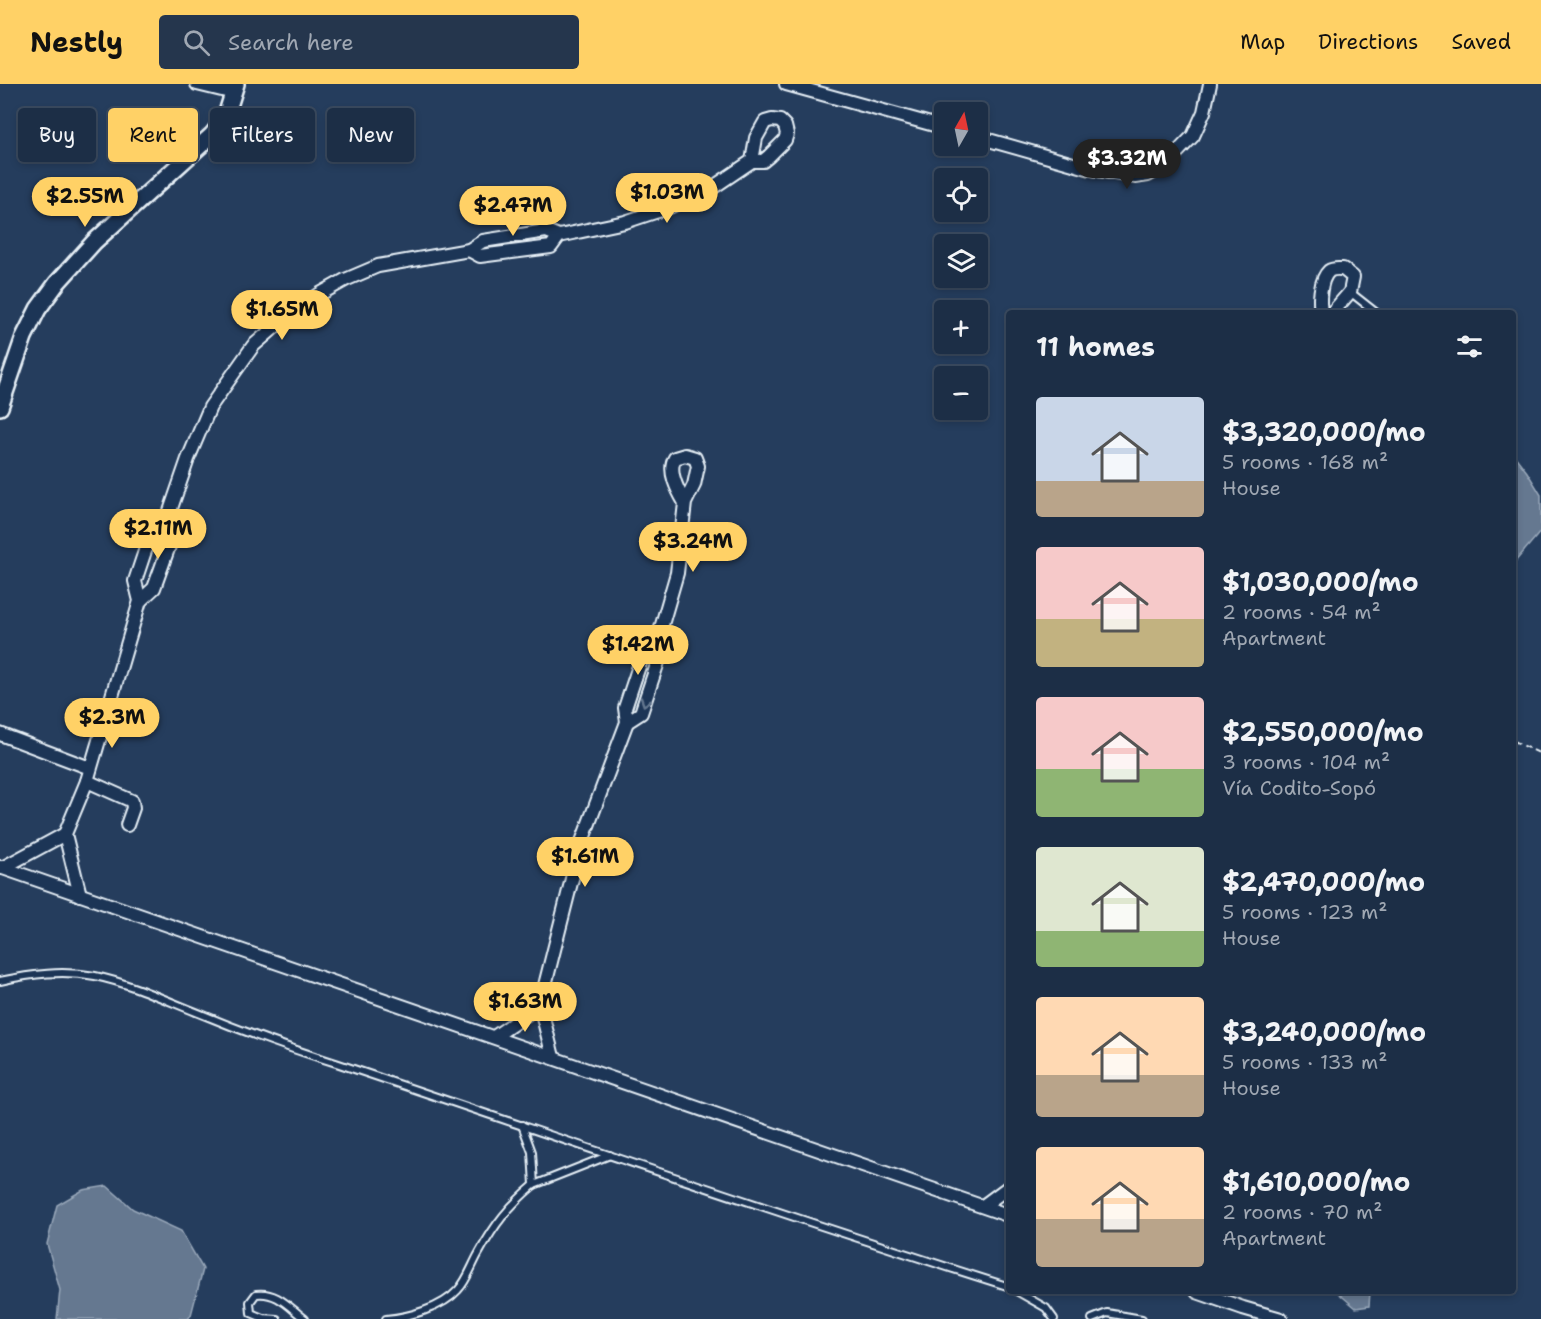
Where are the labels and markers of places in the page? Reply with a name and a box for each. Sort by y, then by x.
pin: $3.32M [1078,139,1176,190]
pin: $1.03M [618,173,716,224]
pin: $2.55M [36,177,134,228]
pin: $2.47M [464,186,562,237]
pin: $1.65M [233,290,331,341]
pin: $2.11M [109,509,207,560]
pin: $3.24M [644,522,742,573]
pin: $1.42M [589,625,687,676]
pin: $2.3M [70,698,154,749]
pin: $1.61M [536,837,634,888]
pin: $1.63M [476,982,574,1033]

